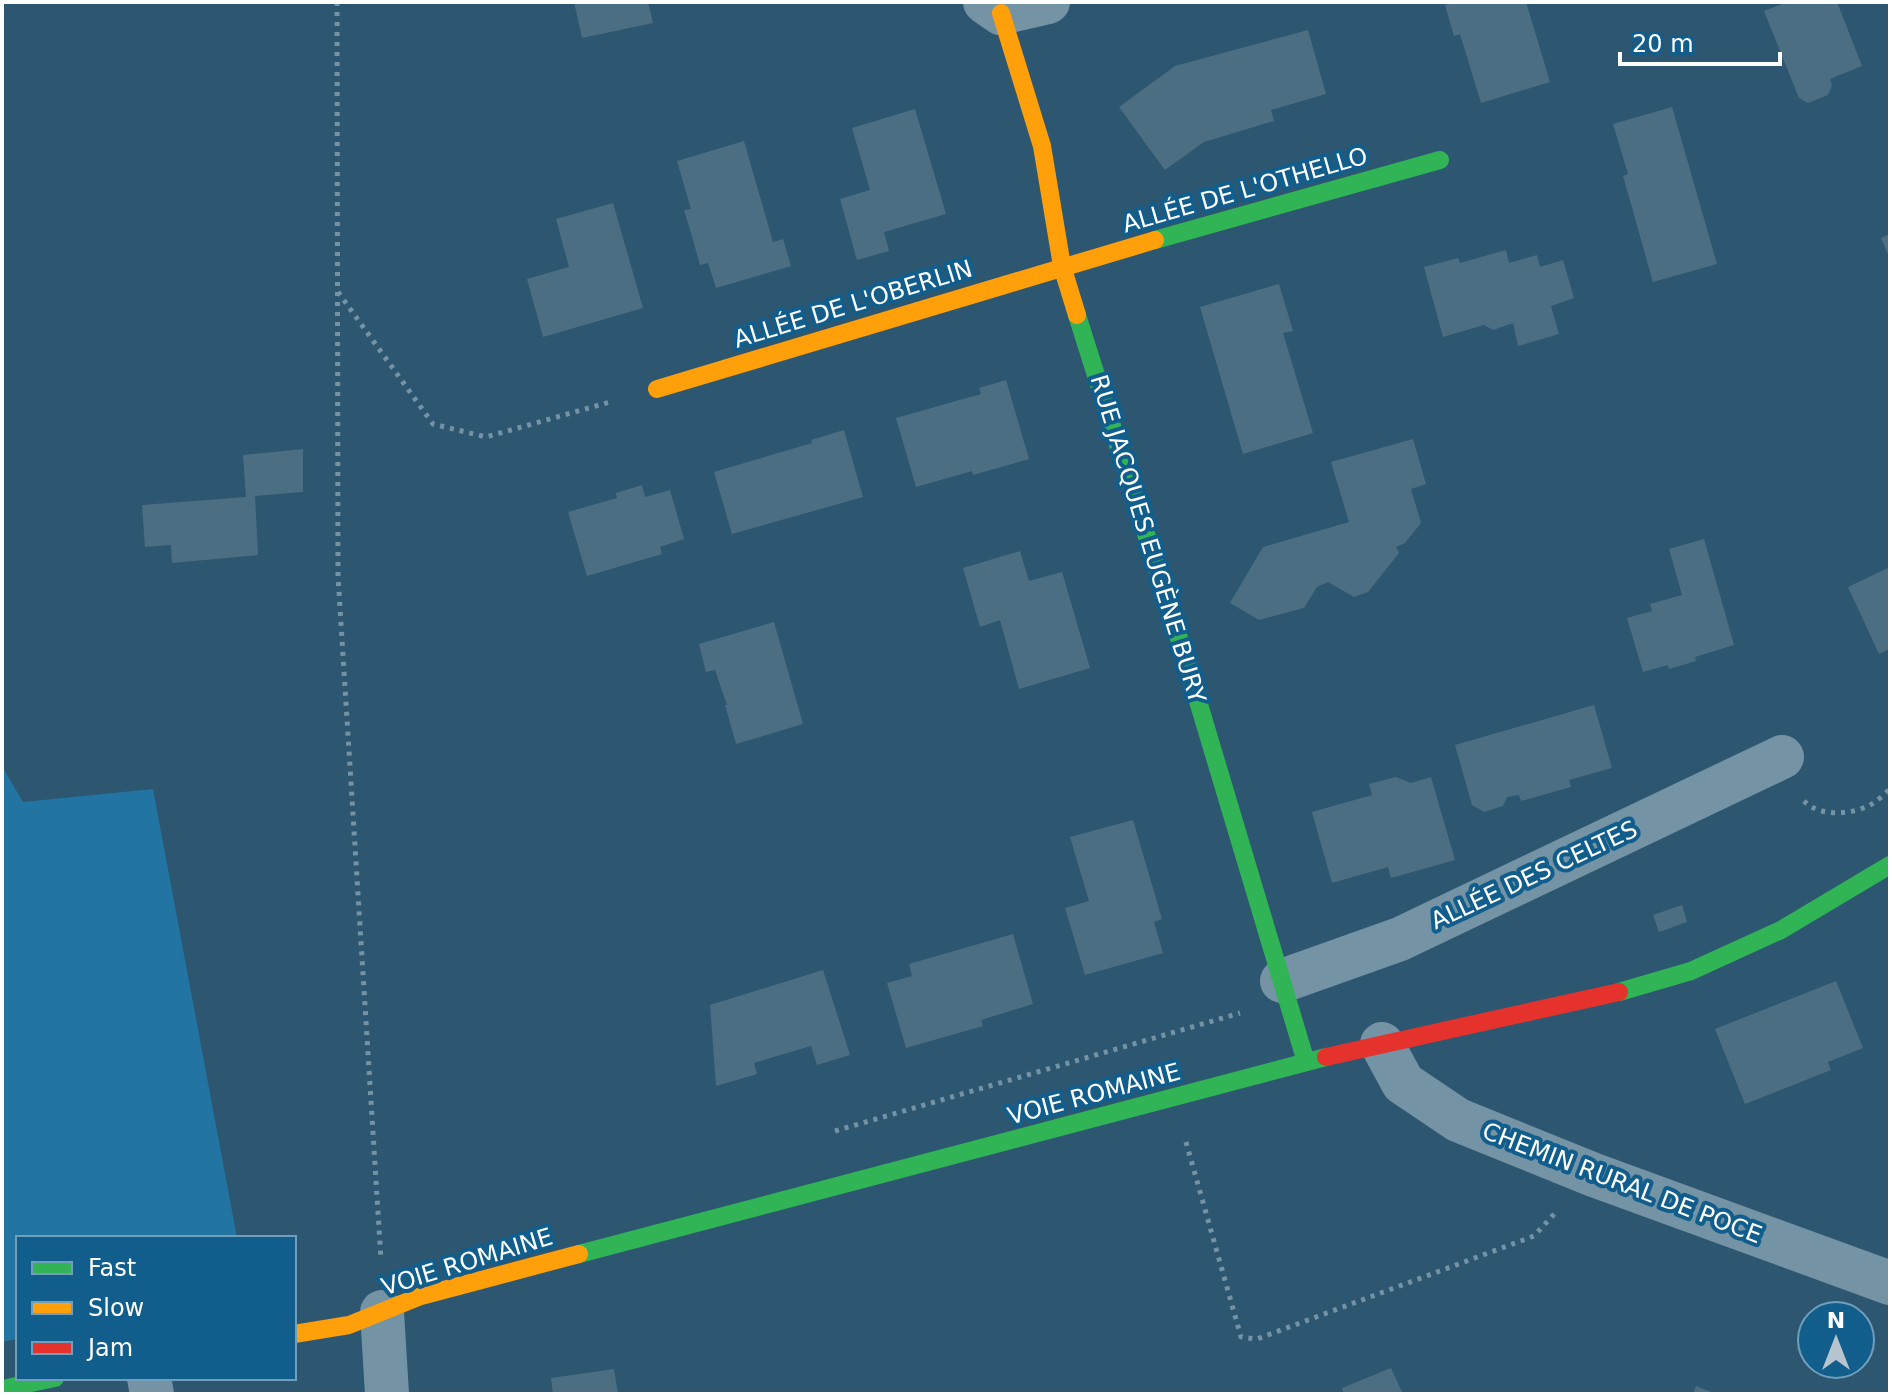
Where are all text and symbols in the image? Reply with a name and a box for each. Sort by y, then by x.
scale bar [1620,16,1780,66]
text: 20 m [1632,30,1694,58]
street label: ALLÉE DE L'OTHELLO [1119,141,1371,238]
street label: ALLÉE DE L'OBERLIN [730,253,976,354]
street label: RUE JACQUES EUGÈNE BURY [1085,371,1212,707]
street label: ALLÉE DES CELTES [1426,814,1642,935]
street label: VOIE ROMAINE [1005,1057,1183,1131]
street label: CHEMIN RURAL DE POCE [1478,1117,1766,1249]
street label: VOIE ROMAINE [378,1223,556,1301]
legend [16,1236,296,1380]
text: Fast [88,1254,136,1282]
text: Slow [88,1294,144,1322]
north arrow [1796,1300,1876,1380]
text: N [1827,1308,1845,1333]
text: Jam [86,1334,133,1362]

